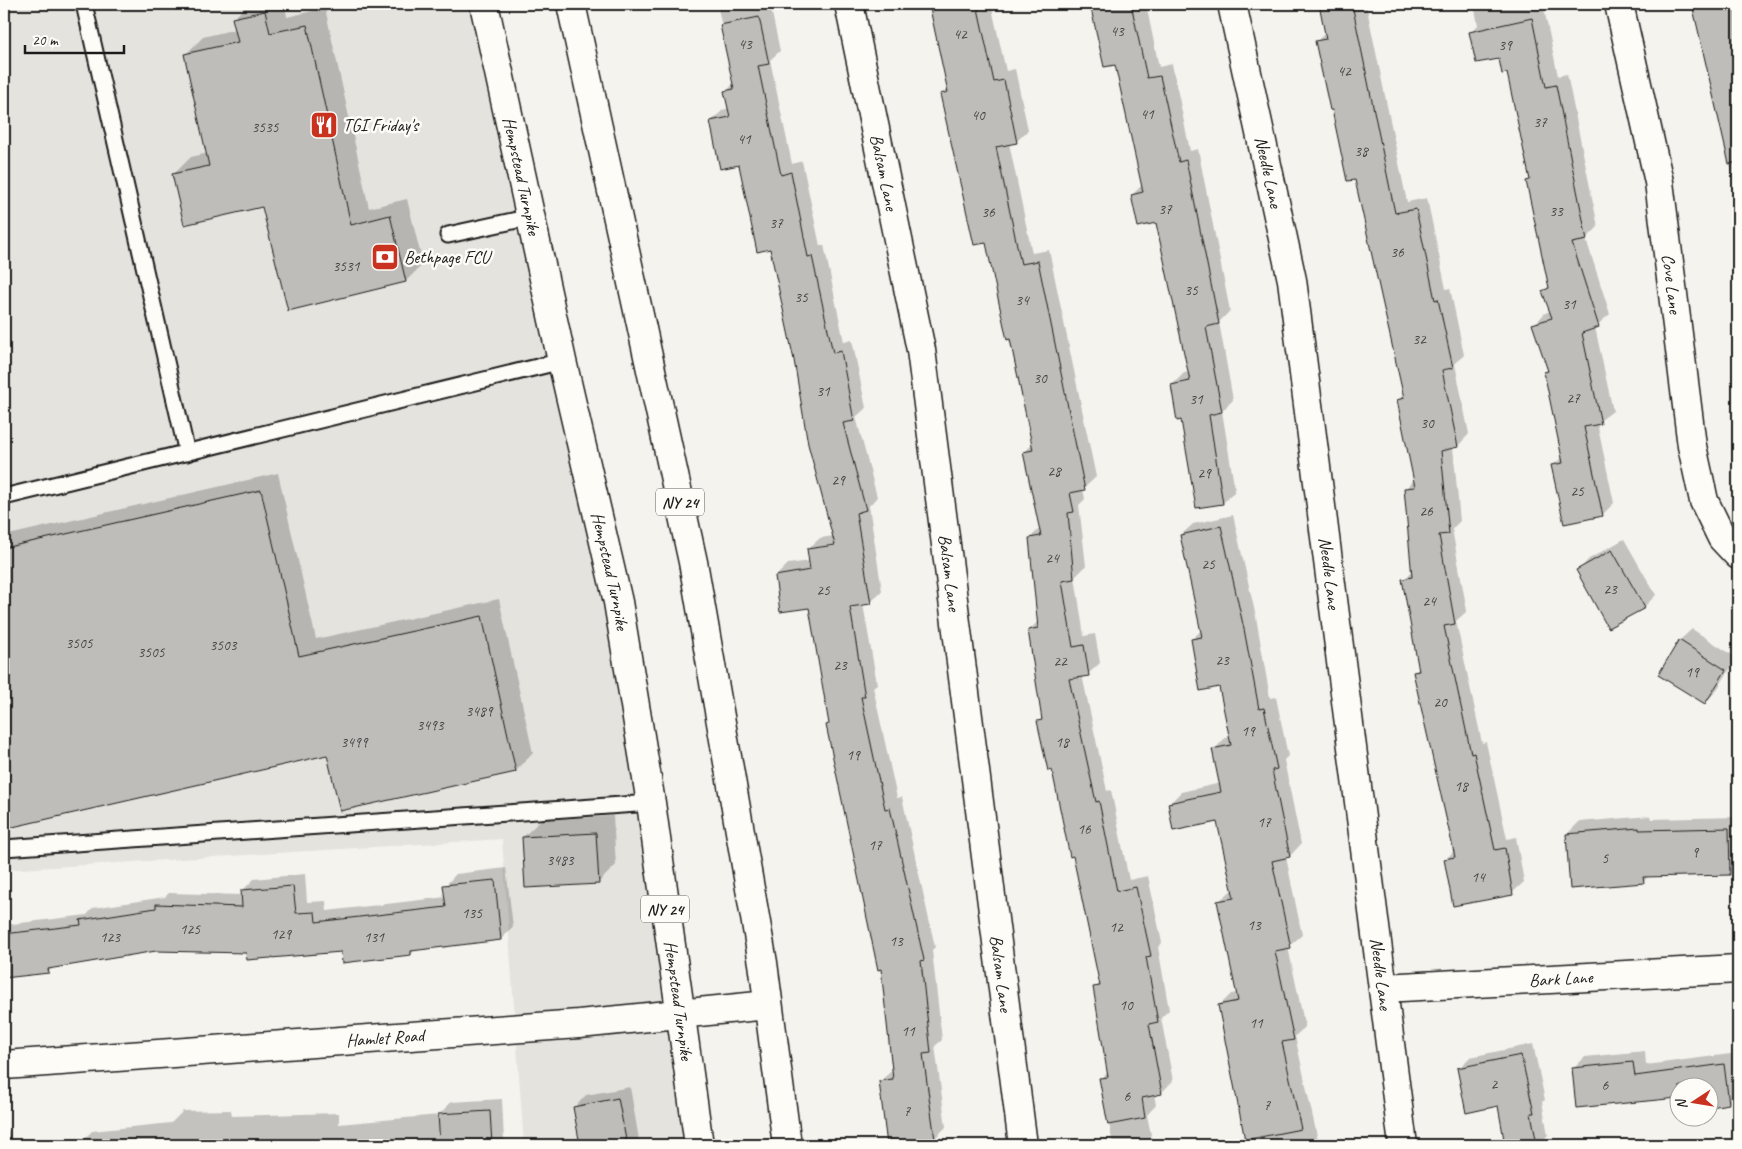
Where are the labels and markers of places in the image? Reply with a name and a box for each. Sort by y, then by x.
restaurant icon: TGI Friday's [309,110,339,140]
place label: TGI Friday's [343,114,420,136]
bank icon: Bethpage FCU [370,242,400,272]
place label: Bethpage FCU [404,246,493,268]

